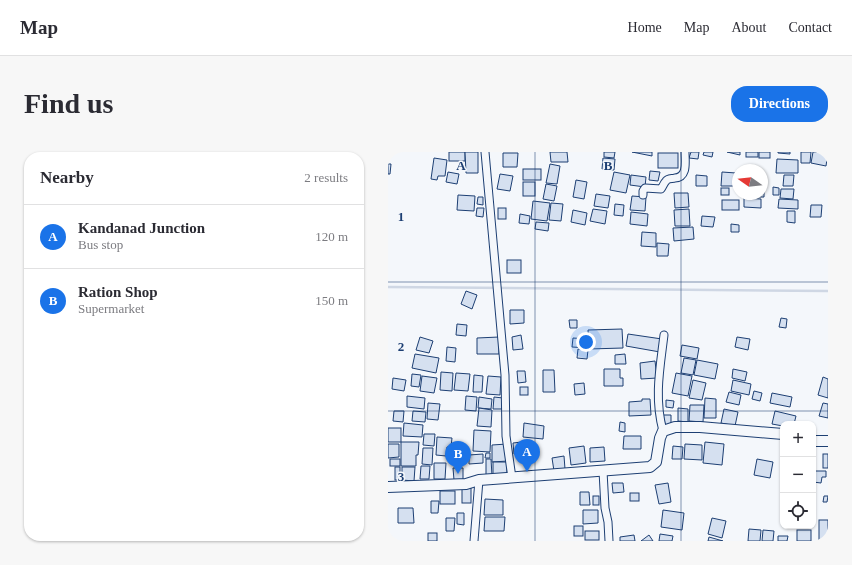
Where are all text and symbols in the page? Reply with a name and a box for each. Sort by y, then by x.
text: Map [20,17,58,38]
text: Home [628,20,662,35]
text: Map [684,20,709,35]
text: About [731,20,766,35]
text: Contact [788,20,832,35]
button: Directions [731,86,828,122]
text: Find us [24,88,114,119]
text: A [456,158,466,173]
text: B [604,158,613,173]
north arrow [732,164,768,200]
text: Nearby [40,168,94,187]
text: 2 results [304,170,348,185]
text: 1 [398,209,404,224]
text: Kandanad Junction [78,220,205,236]
text: A [48,229,58,244]
text: 120 m [315,229,348,244]
text: Bus stop [78,237,123,252]
text: Ration Shop [78,284,158,300]
text: B [49,293,57,308]
text: 150 m [315,293,348,308]
text: Supermarket [78,301,144,316]
your location [576,332,596,352]
text: 2 [398,339,404,354]
map controls [780,421,816,529]
button: + [780,421,816,457]
pin: A [514,439,540,472]
pin: B [445,441,471,474]
button: − [780,457,816,493]
text: 3 [398,469,405,484]
button: locate [780,493,816,529]

